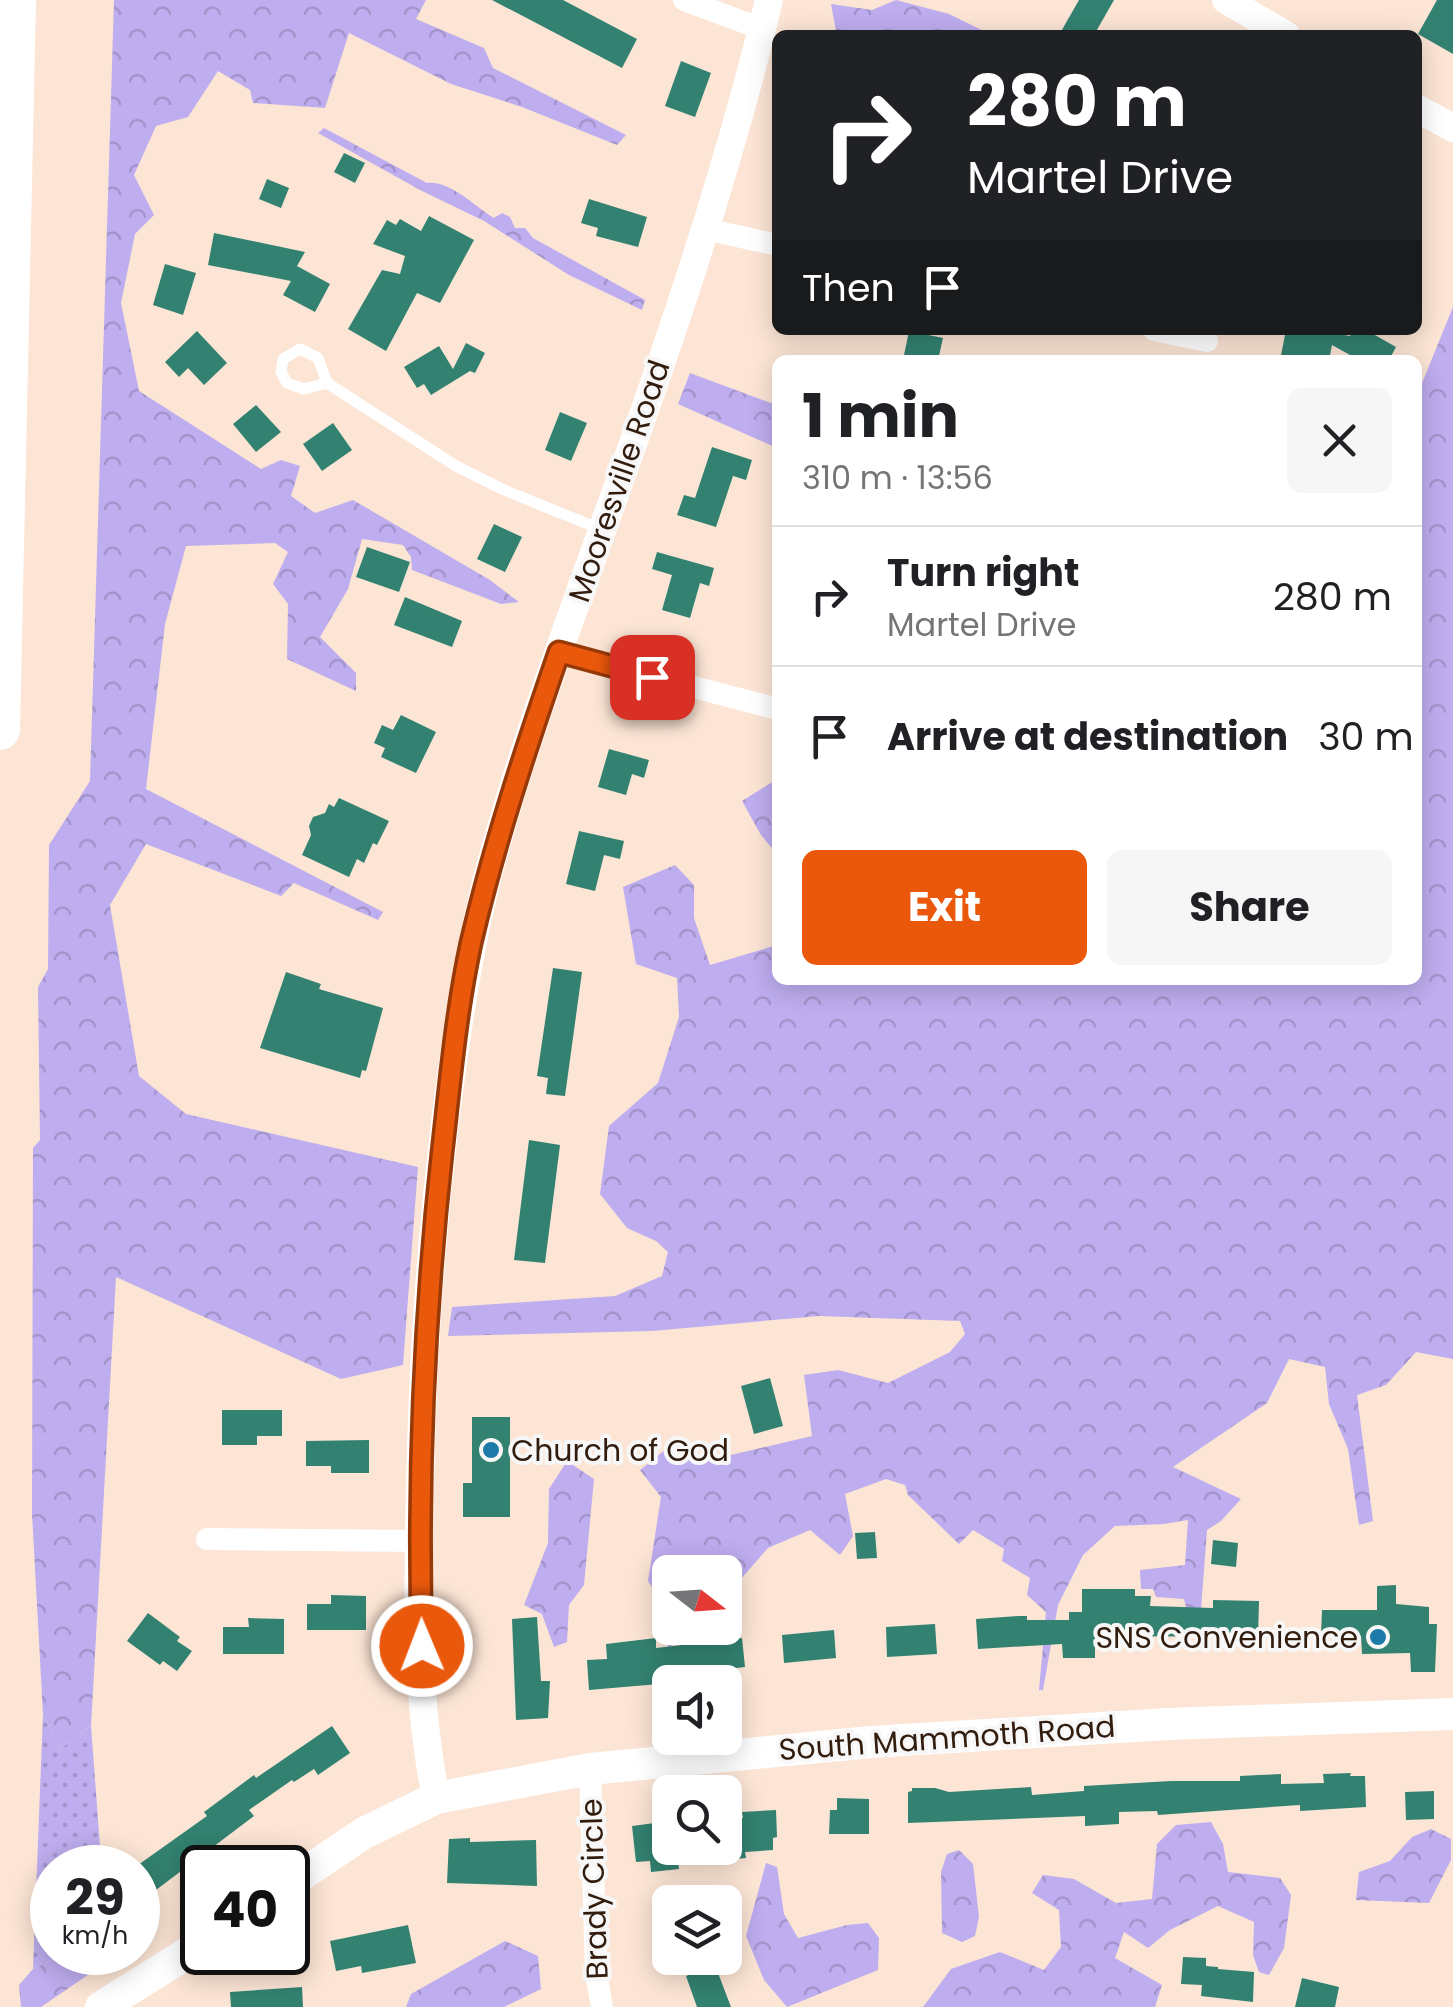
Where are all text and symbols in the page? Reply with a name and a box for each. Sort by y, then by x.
text: 280 m [967,52,1187,151]
icon: right [802,70,932,200]
text: Martel Drive [967,146,1233,209]
icon: arrive [915,260,970,315]
text: Then [802,261,895,314]
street label: Mooresville Road [557,354,681,608]
text: 1 min [802,374,959,458]
button: close [1287,388,1392,493]
text: 310 m · 13:56 [802,455,993,500]
text: Turn right [887,546,1079,599]
icon: right [802,569,857,624]
text: 280 m [1273,570,1392,623]
text: Martel Drive [887,602,1076,647]
pin [610,635,695,720]
icon: arrive [625,650,680,705]
icon: arrive [802,709,857,764]
text: Arrive at destination [887,710,1288,763]
text: 30 m [1318,710,1414,763]
button: Exit [802,850,1087,965]
button: Share [1107,850,1392,965]
place label: Church of God [511,1429,729,1472]
marker: Church of God [480,1439,502,1461]
north arrow [652,1555,742,1645]
map controls [652,1555,742,1975]
position arrow [370,1594,474,1698]
place label: SNS Convenience [1096,1616,1358,1659]
marker: SNS Convenience [1367,1626,1389,1648]
button: sound [652,1665,742,1755]
street label: South Mammoth Road [777,1705,1117,1771]
button: search [652,1775,742,1865]
street label: Brady Circle [569,1798,619,1980]
speed limit sign: 40 [180,1845,310,1975]
text: 29 [65,1862,125,1933]
button: layers [652,1885,742,1975]
text: km/h [62,1918,128,1953]

